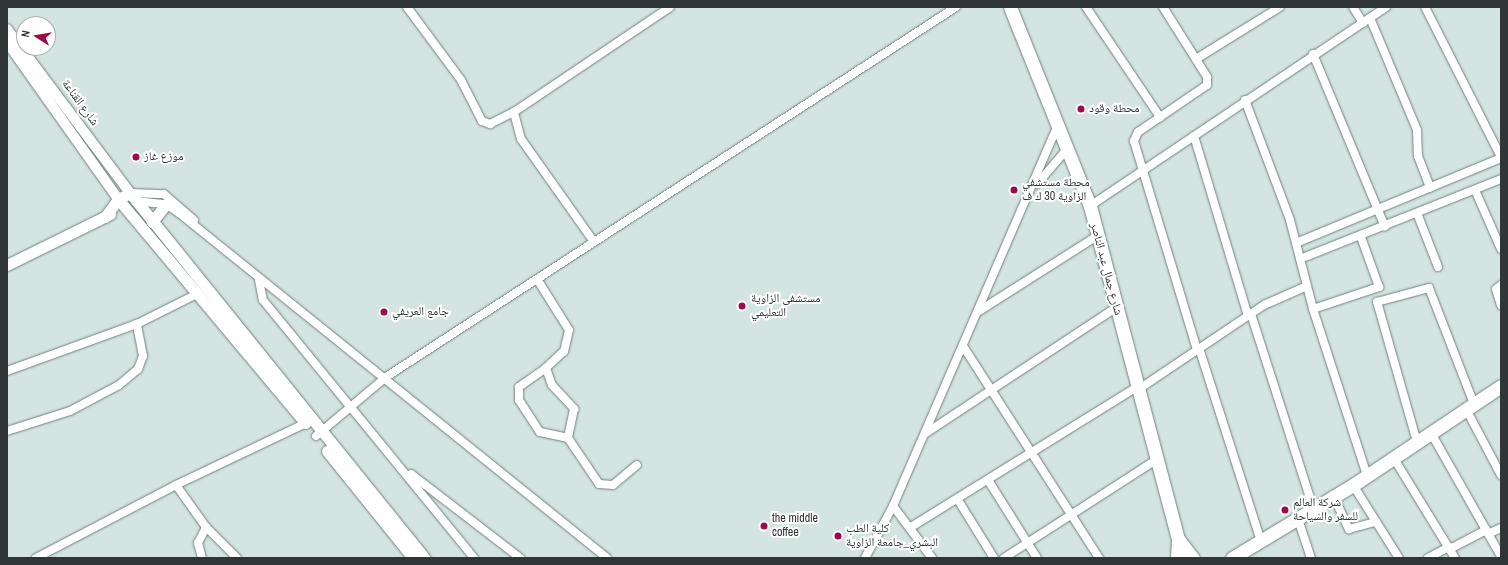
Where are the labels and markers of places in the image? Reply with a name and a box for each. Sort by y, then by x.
place label: محطة وقود [1089,102,1139,116]
marker: محطة وقود [1076,104,1086,114]
place label: موزع غاز [144,150,183,164]
marker: موزع غاز [131,152,141,162]
place label: محطة مستشفي الزاوية 30 ك ف [1022,176,1090,204]
marker: محطة مستشفي الزاوية 30 ك ف [1009,185,1019,195]
place label: مستشفى الزاوية التعليمي [751,292,821,320]
marker: مستشفى الزاوية التعليمي [736,300,748,312]
place label: جامع العريفي [392,305,449,319]
marker: جامع العريفي [379,307,389,317]
place label: شركة العالم للسفر والسياحة [1293,496,1358,524]
marker: شركة العالم للسفر والسياحة [1280,505,1290,515]
place label: the middle coffee [772,512,818,540]
marker: the middle coffee [759,521,769,531]
place label: كلية الطب البشري_جامعة الزاوية [846,522,938,550]
marker: كلية الطب البشري_جامعة الزاوية [833,531,843,541]

